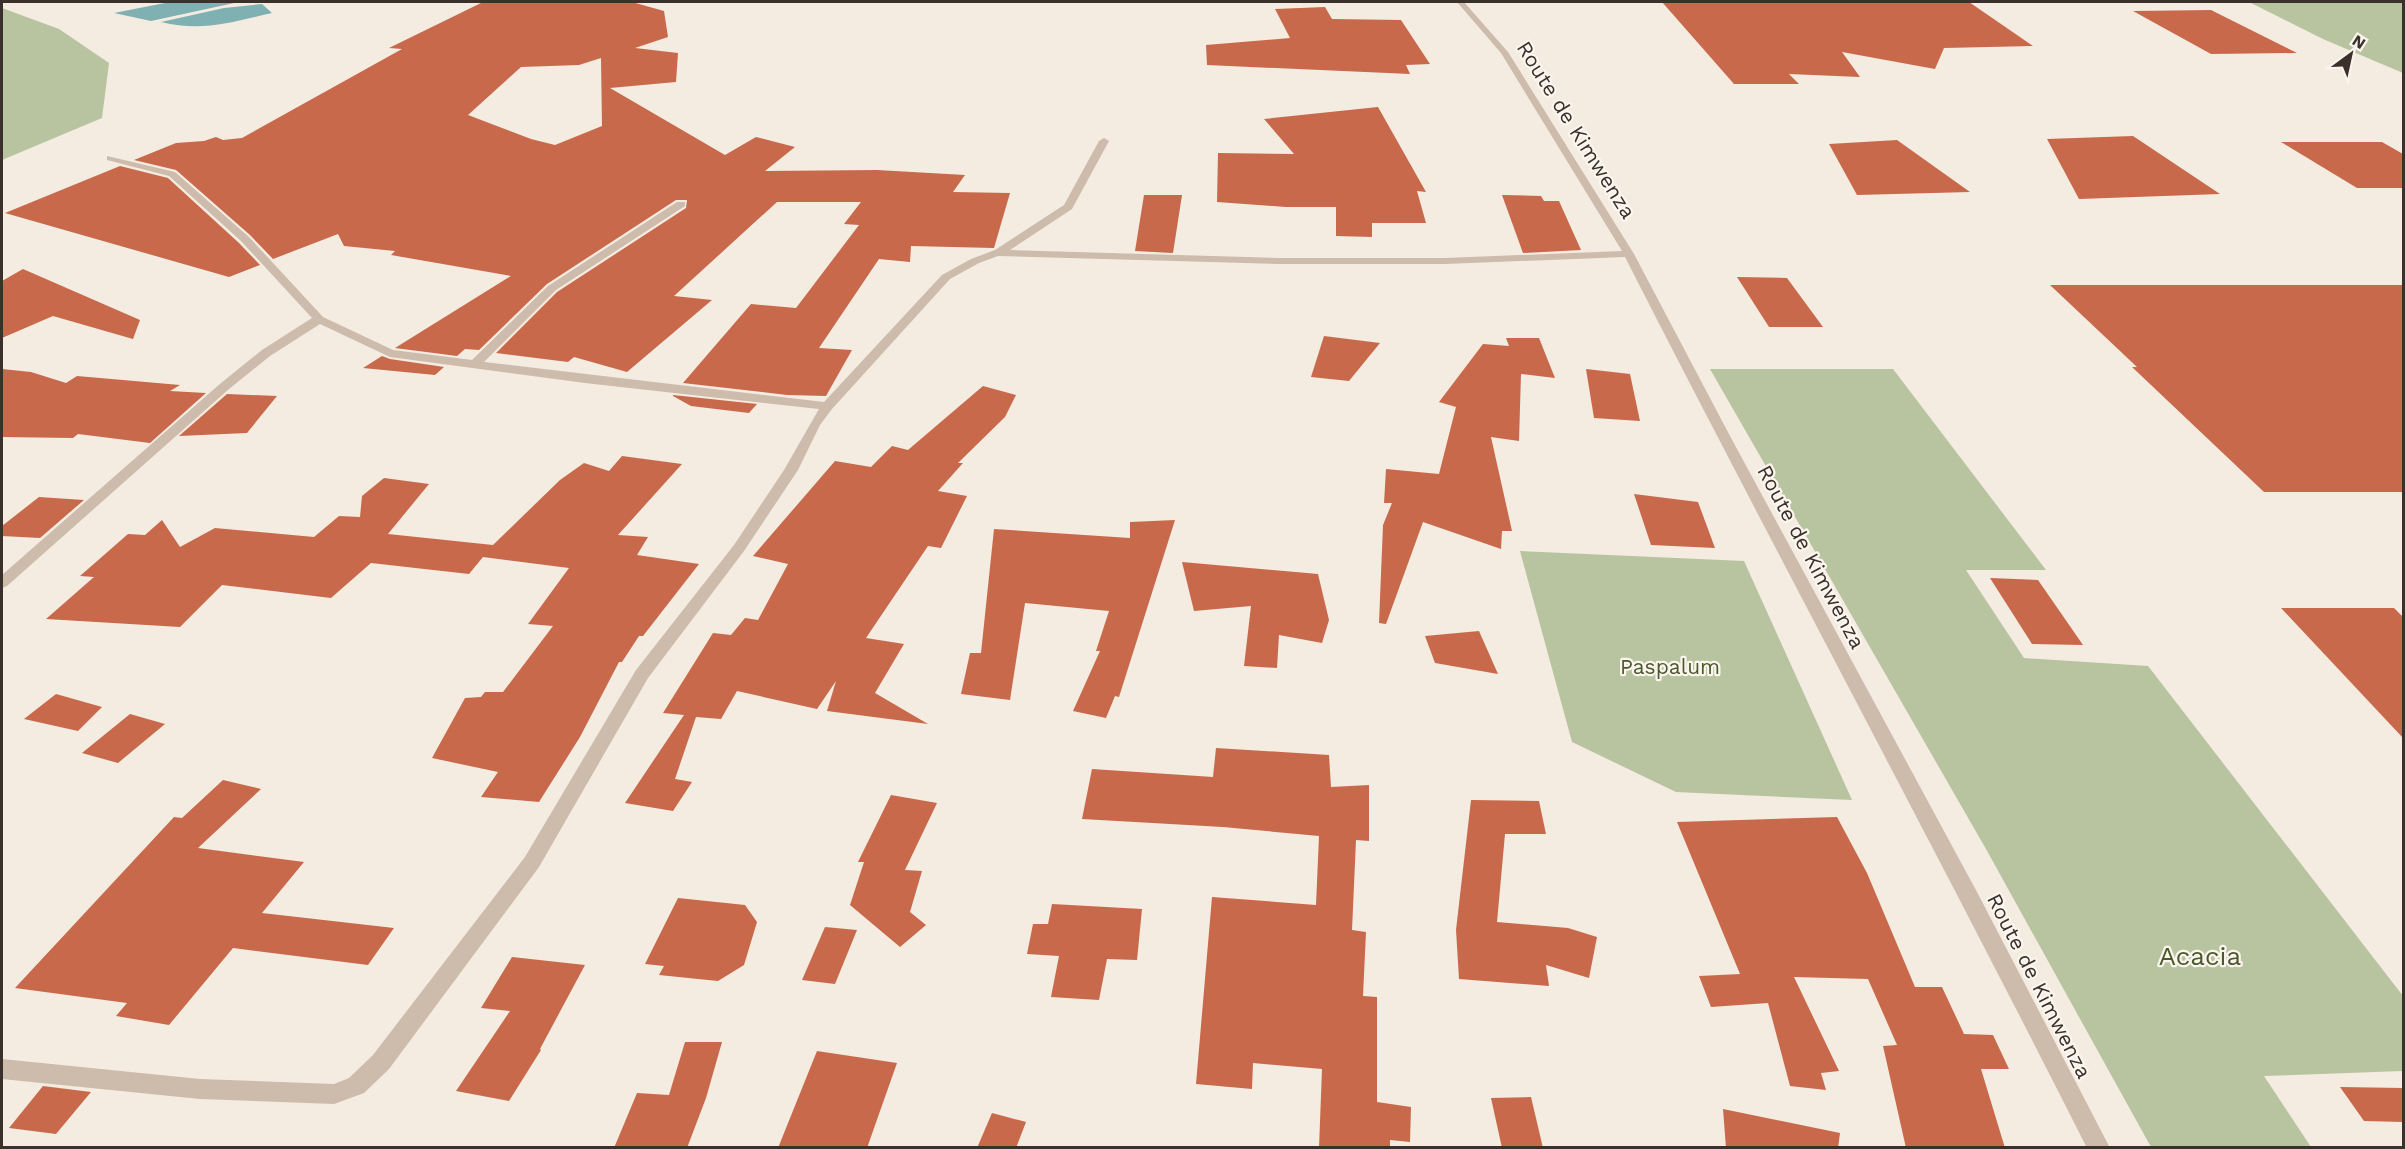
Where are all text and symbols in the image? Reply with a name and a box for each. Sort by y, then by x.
north arrow [2321,24,2381,84]
text: N [2349,31,2369,53]
street label: Route de Kimwenza [1512,36,1641,223]
street label: Route de Kimwenza [1752,461,1870,653]
park label: Paspalum [1620,654,1720,679]
street label: Route de Kimwenza [1982,889,2097,1083]
park label: Acacia [2159,941,2241,971]

